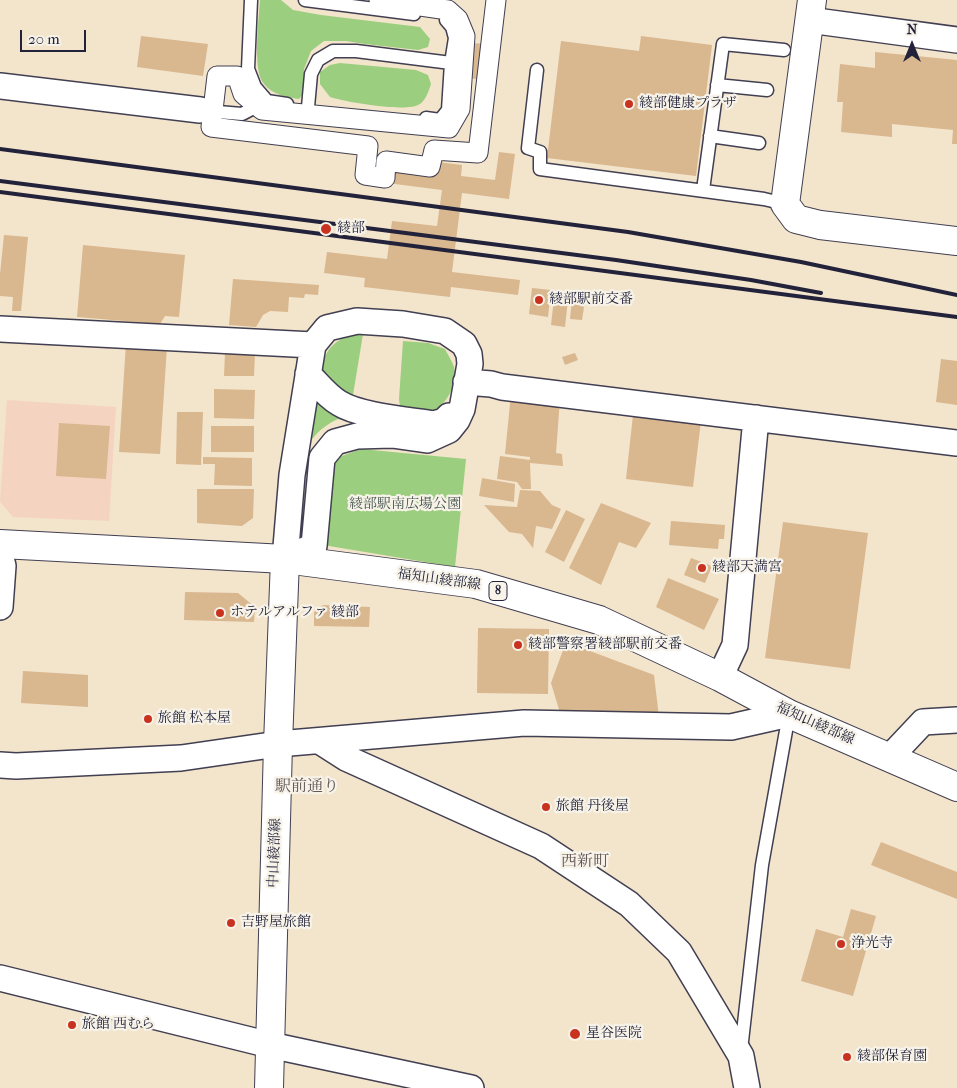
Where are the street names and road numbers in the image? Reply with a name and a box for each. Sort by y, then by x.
street label: 福知山綾部線 [396,566,482,594]
road number: 8 [489,582,507,600]
street label: 福知山綾部線 [773,699,857,749]
street label: 中山綾部線 [265,818,285,888]

